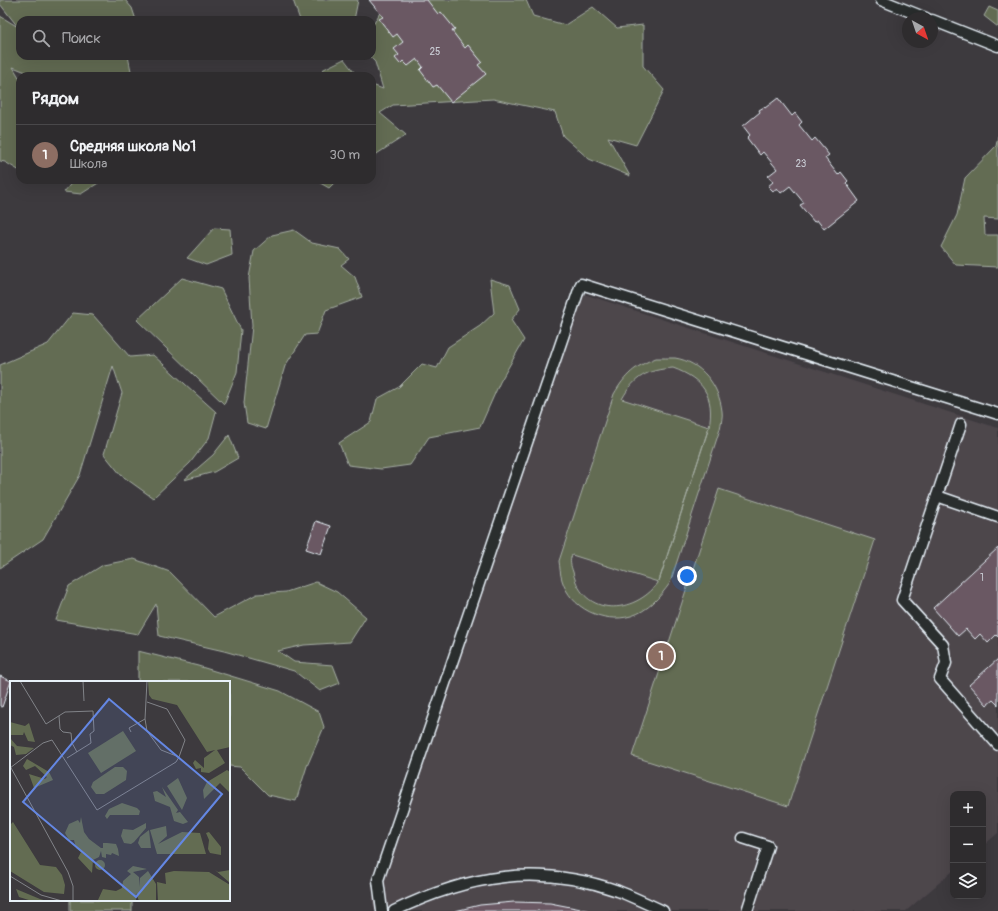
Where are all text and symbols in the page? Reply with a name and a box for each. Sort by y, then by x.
north arrow [902,12,938,48]
search box [16,16,376,60]
icon: search [30,27,52,49]
text: Поиск [62,29,101,48]
house number: 25 [429,46,441,58]
text: Рядом [32,88,79,109]
text: Средняя школа №1 [70,137,196,156]
text: 1 [42,147,48,163]
text: 30 m [330,147,360,163]
text: Школа [70,156,107,172]
house number: 23 [796,158,807,170]
your location [677,566,697,586]
house number: 1 [980,572,984,584]
pin: 1 [648,641,674,671]
inset map [10,681,230,901]
map controls [950,791,986,899]
button: + [950,791,986,827]
button: − [950,827,986,863]
button: layers [950,863,986,899]

